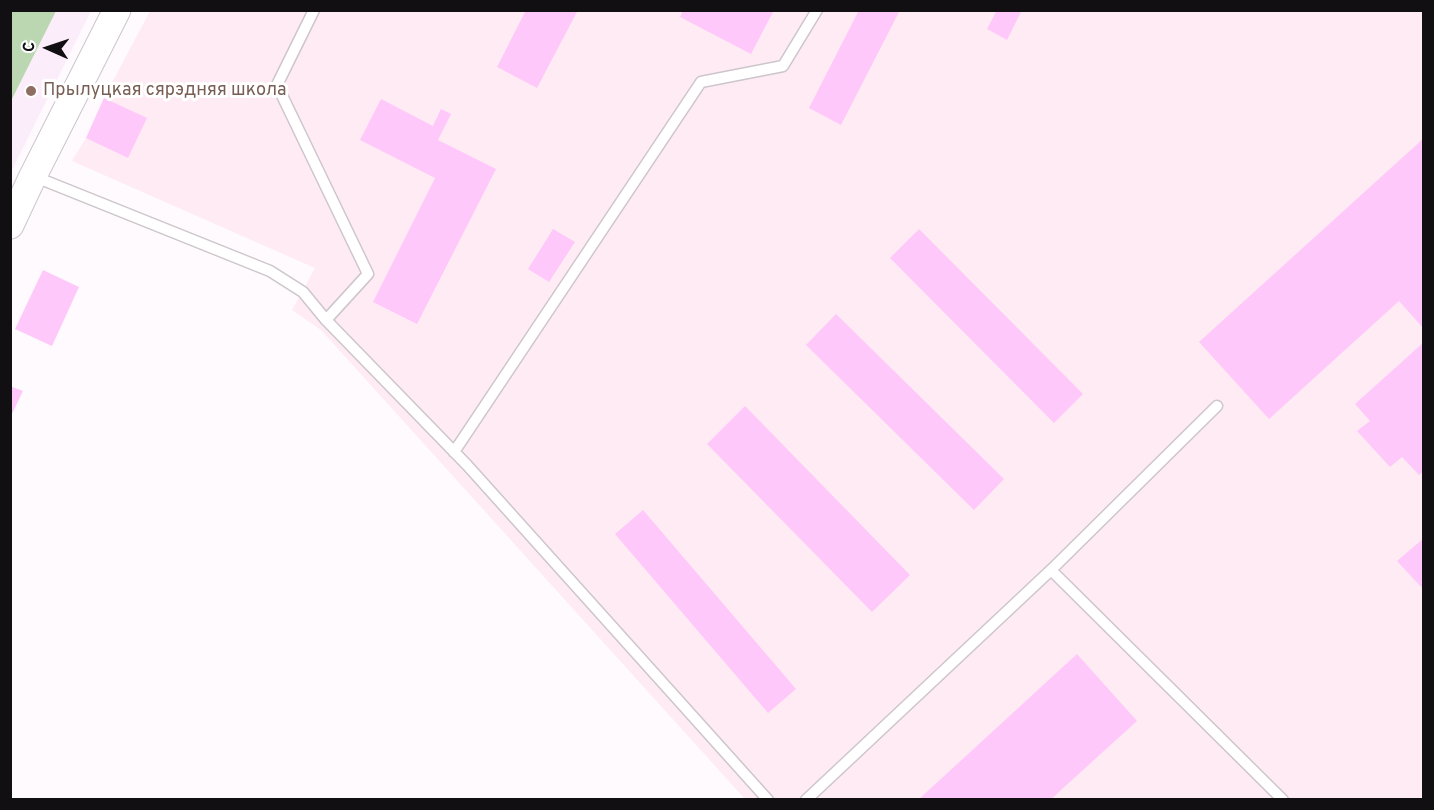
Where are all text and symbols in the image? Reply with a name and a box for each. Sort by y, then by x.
north arrow [18,18,78,78]
text: С [20,41,40,53]
place label: Прылуцкая сярэдняя школа [43,80,287,102]
marker: Прылуцкая сярэдняя школа [24,84,38,98]

